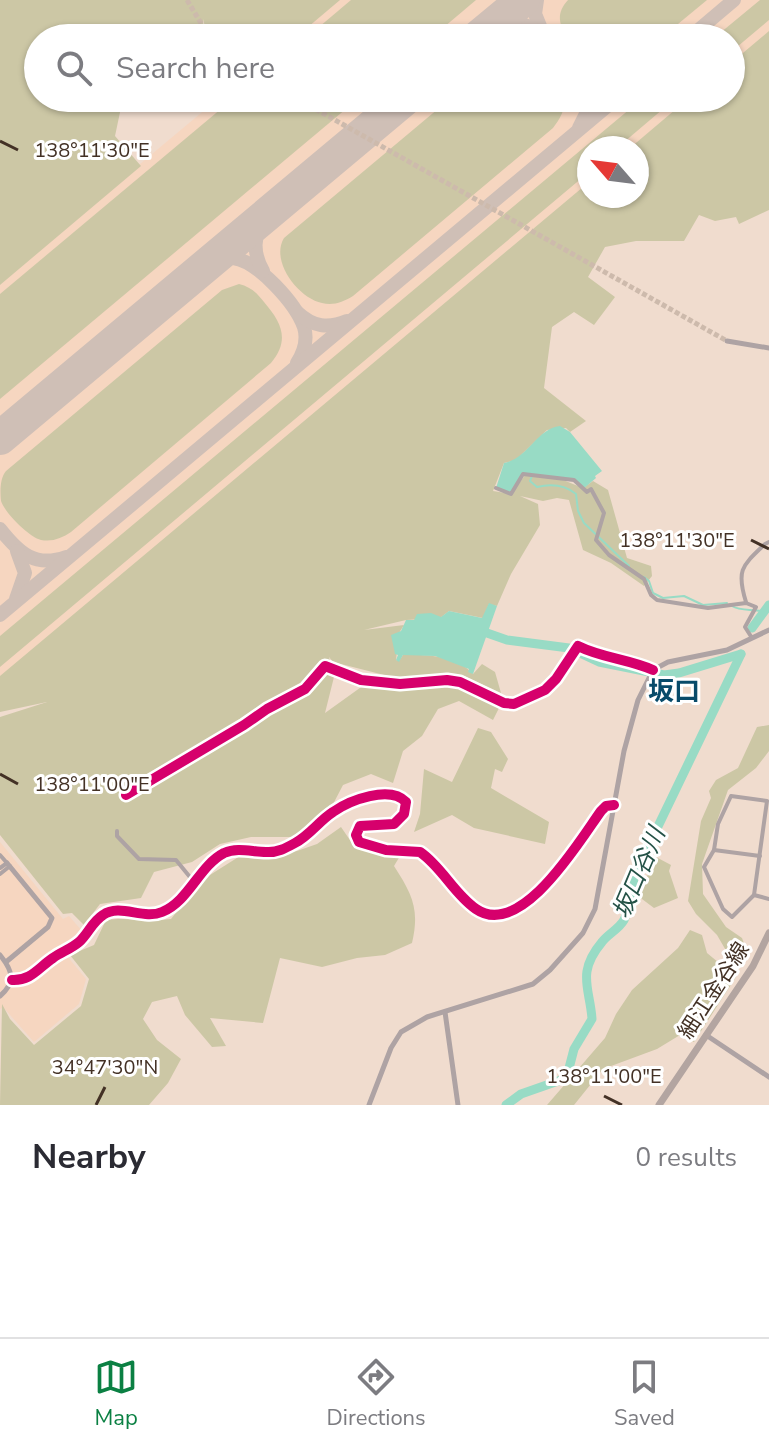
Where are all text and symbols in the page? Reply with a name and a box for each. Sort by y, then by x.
search box [24,24,745,112]
icon: search [52,46,96,90]
text: Search here [116,48,275,89]
north arrow [577,136,649,208]
text: 138°11'30"E [34,137,150,164]
text: 138°11'30"E [619,527,735,554]
district label: 坂口 [648,674,700,709]
text: 138°11'00"E [34,771,150,798]
water label: 坂口谷川 [606,820,674,923]
street label: 細江金谷線 [671,936,756,1045]
text: 34°47'30"N [52,1054,158,1081]
text: 138°11'00"E [546,1063,662,1090]
text: Nearby [32,1134,146,1180]
text: 0 results [636,1140,737,1175]
tab: Map [94,1355,138,1433]
tab: Directions [327,1355,426,1433]
tab: Saved [614,1355,675,1433]

